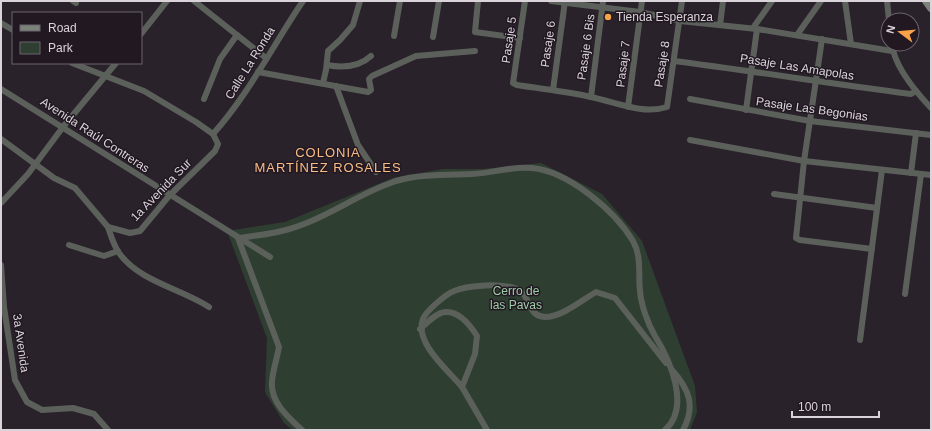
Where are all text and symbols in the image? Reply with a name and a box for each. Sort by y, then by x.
place label: Tienda Esperanza [616,10,713,24]
legend [12,12,142,64]
marker: Tienda Esperanza [603,12,613,22]
north arrow [880,12,920,52]
street label: Pasaje 6 Bis [574,13,598,81]
street label: Pasaje 5 [499,16,519,64]
street label: Pasaje 6 [538,20,558,68]
text: Road [48,21,77,35]
street label: Calle La Ronda [222,24,278,102]
text: N [884,24,897,35]
street label: Pasaje 7 [613,40,633,88]
street label: Pasaje 8 [651,40,673,88]
text: Park [48,41,74,55]
street label: Pasaje Las Amapolas [739,51,855,83]
street label: Avenida Raúl Contreras [38,94,152,176]
street label: Pasaje Las Begonias [755,94,869,124]
district label: COLONIA MARTÍNEZ ROSALES [254,145,402,175]
street label: 1a Avenida Sur [128,156,194,224]
park label: Cerro de las Pavas [490,284,542,312]
street label: 3a Avenida [10,313,32,374]
scale bar [792,393,879,419]
text: 100 m [798,400,831,414]

